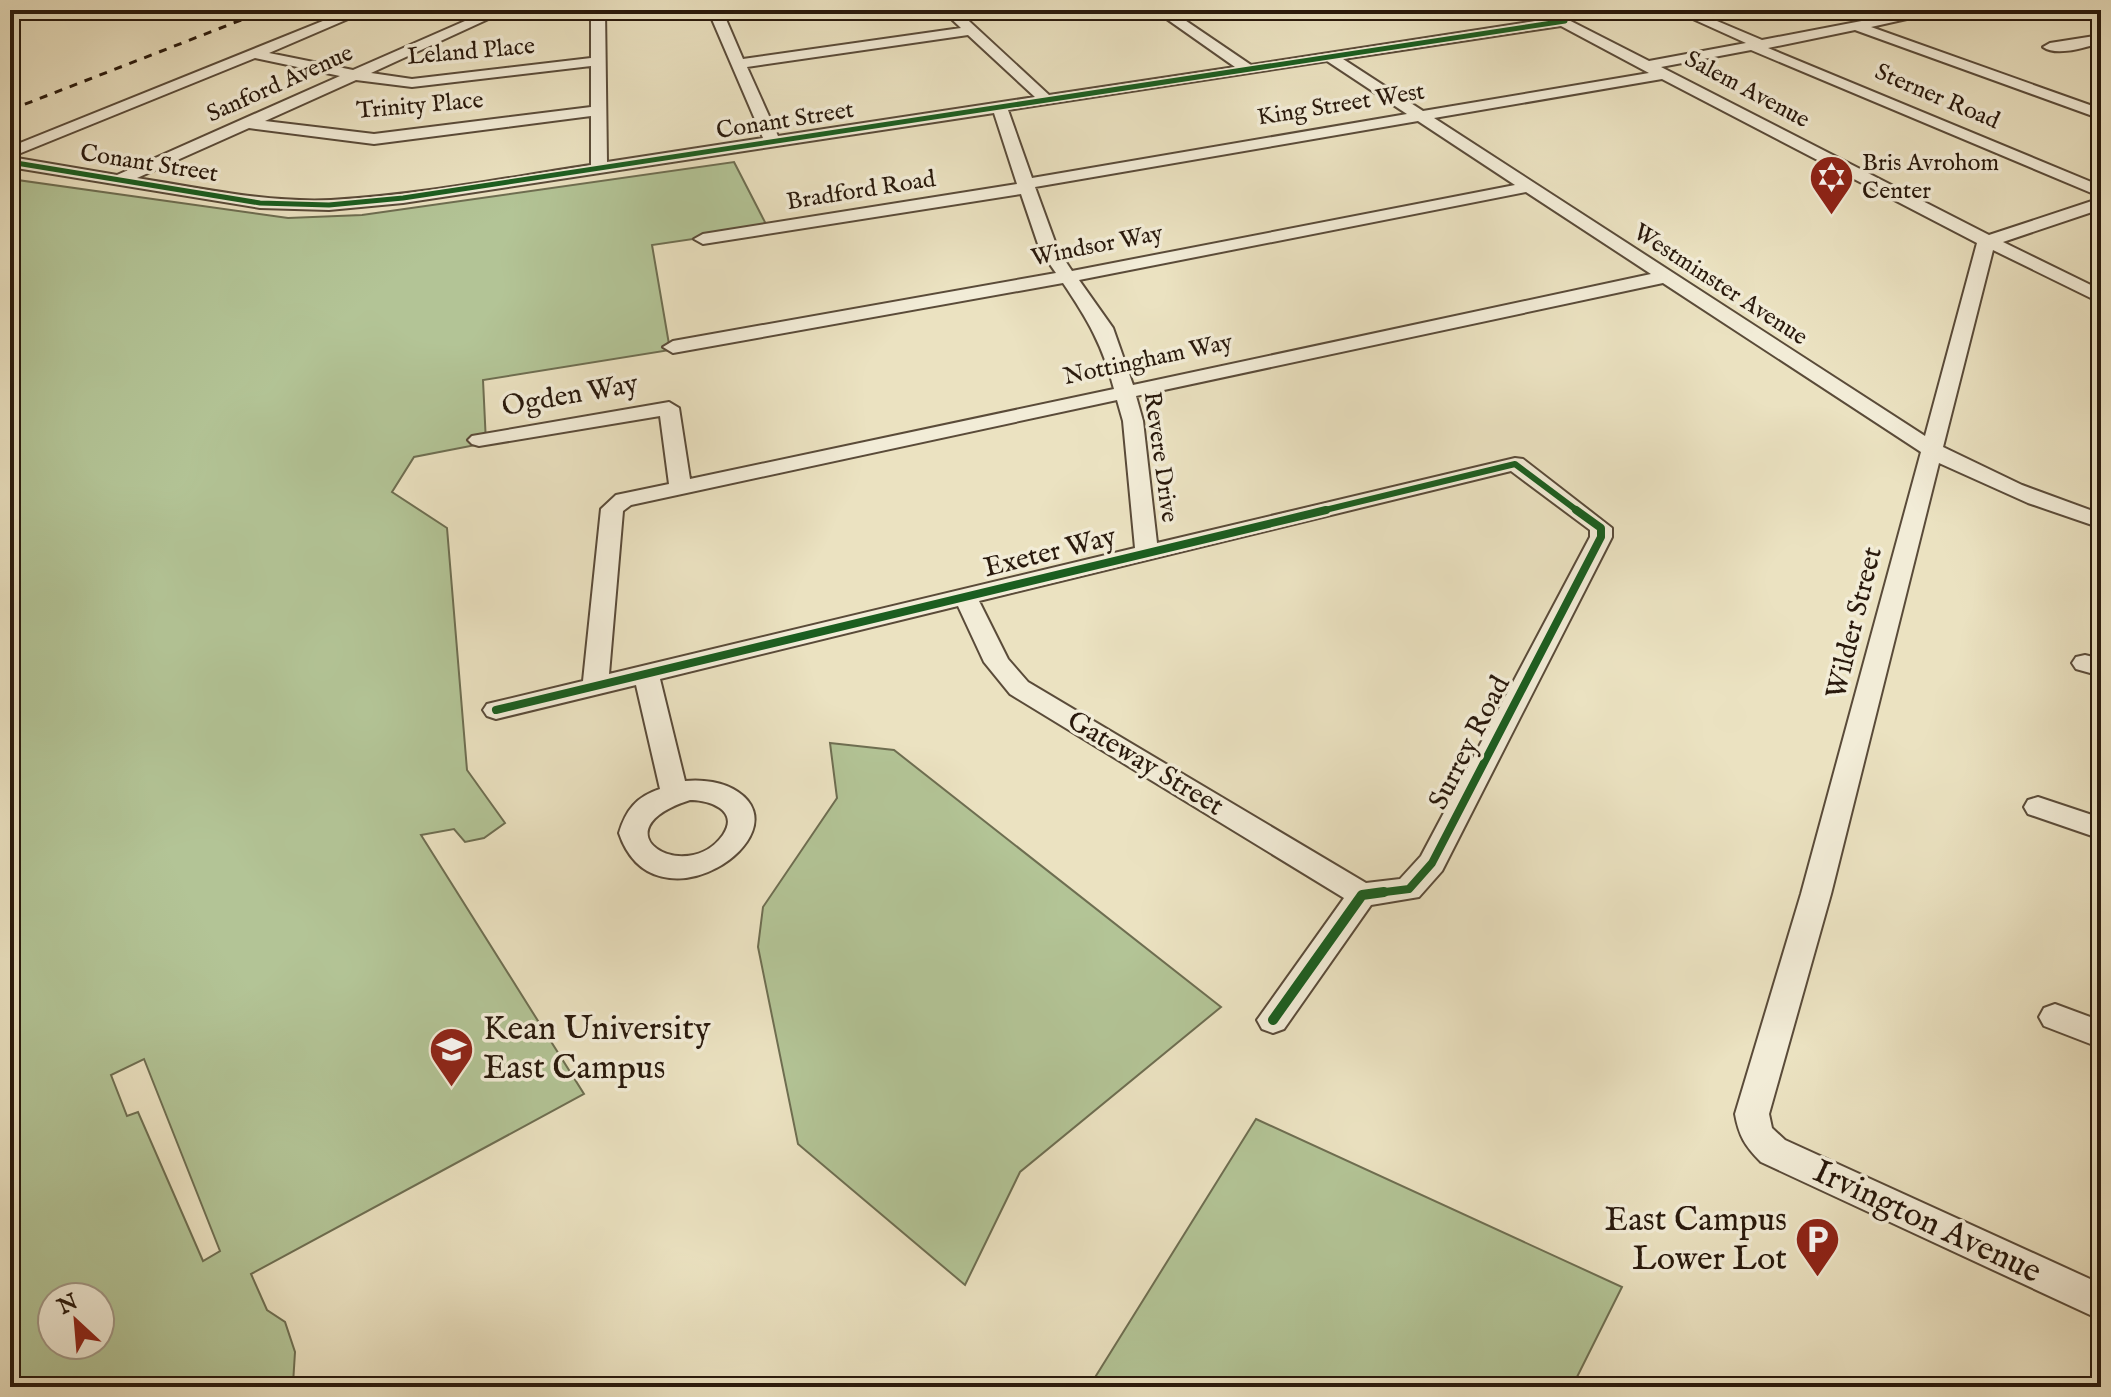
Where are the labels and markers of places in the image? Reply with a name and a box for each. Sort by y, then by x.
place label: Bris Avrohom Center [1862,148,1999,207]
synagogue icon: Bris Avrohom Center [1807,153,1855,216]
place label: Kean University East Campus [483,1008,711,1090]
school or university icon: Kean University East Campus [428,1025,476,1088]
place label: East Campus Lower Lot [1605,1199,1787,1281]
parking icon: East Campus Lower Lot [1794,1216,1842,1279]

